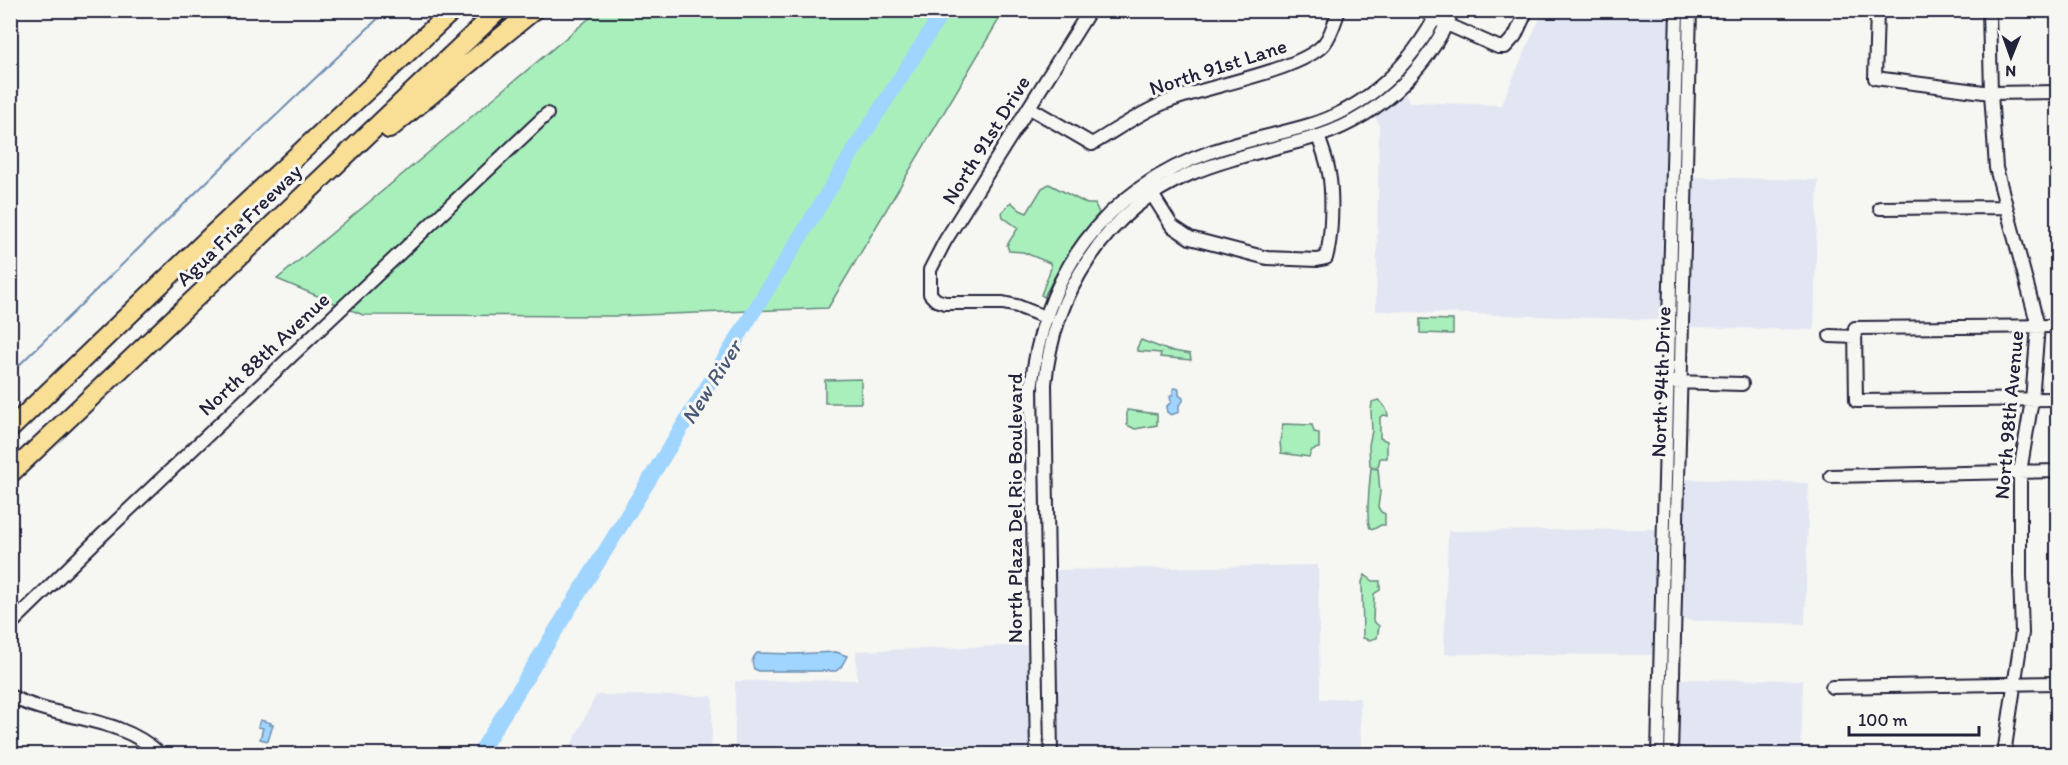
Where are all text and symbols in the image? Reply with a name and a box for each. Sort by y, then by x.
north arrow [1981,27,2041,87]
street label: North 91st Lane [1146,33,1290,101]
text: N [2005,62,2016,81]
street label: North 91st Drive [936,71,1035,209]
street label: Agua Fria Freeway [171,158,307,291]
street label: North 88th Avenue [193,287,334,421]
street label: North 94th Drive [1645,306,1676,458]
street label: North 98th Avenue [1989,329,2028,500]
water label: New River [675,333,749,429]
street label: North Plaza Del Rio Boulevard [1002,372,1027,643]
scale bar [1849,699,1980,737]
text: 100 m [1858,709,1908,731]

